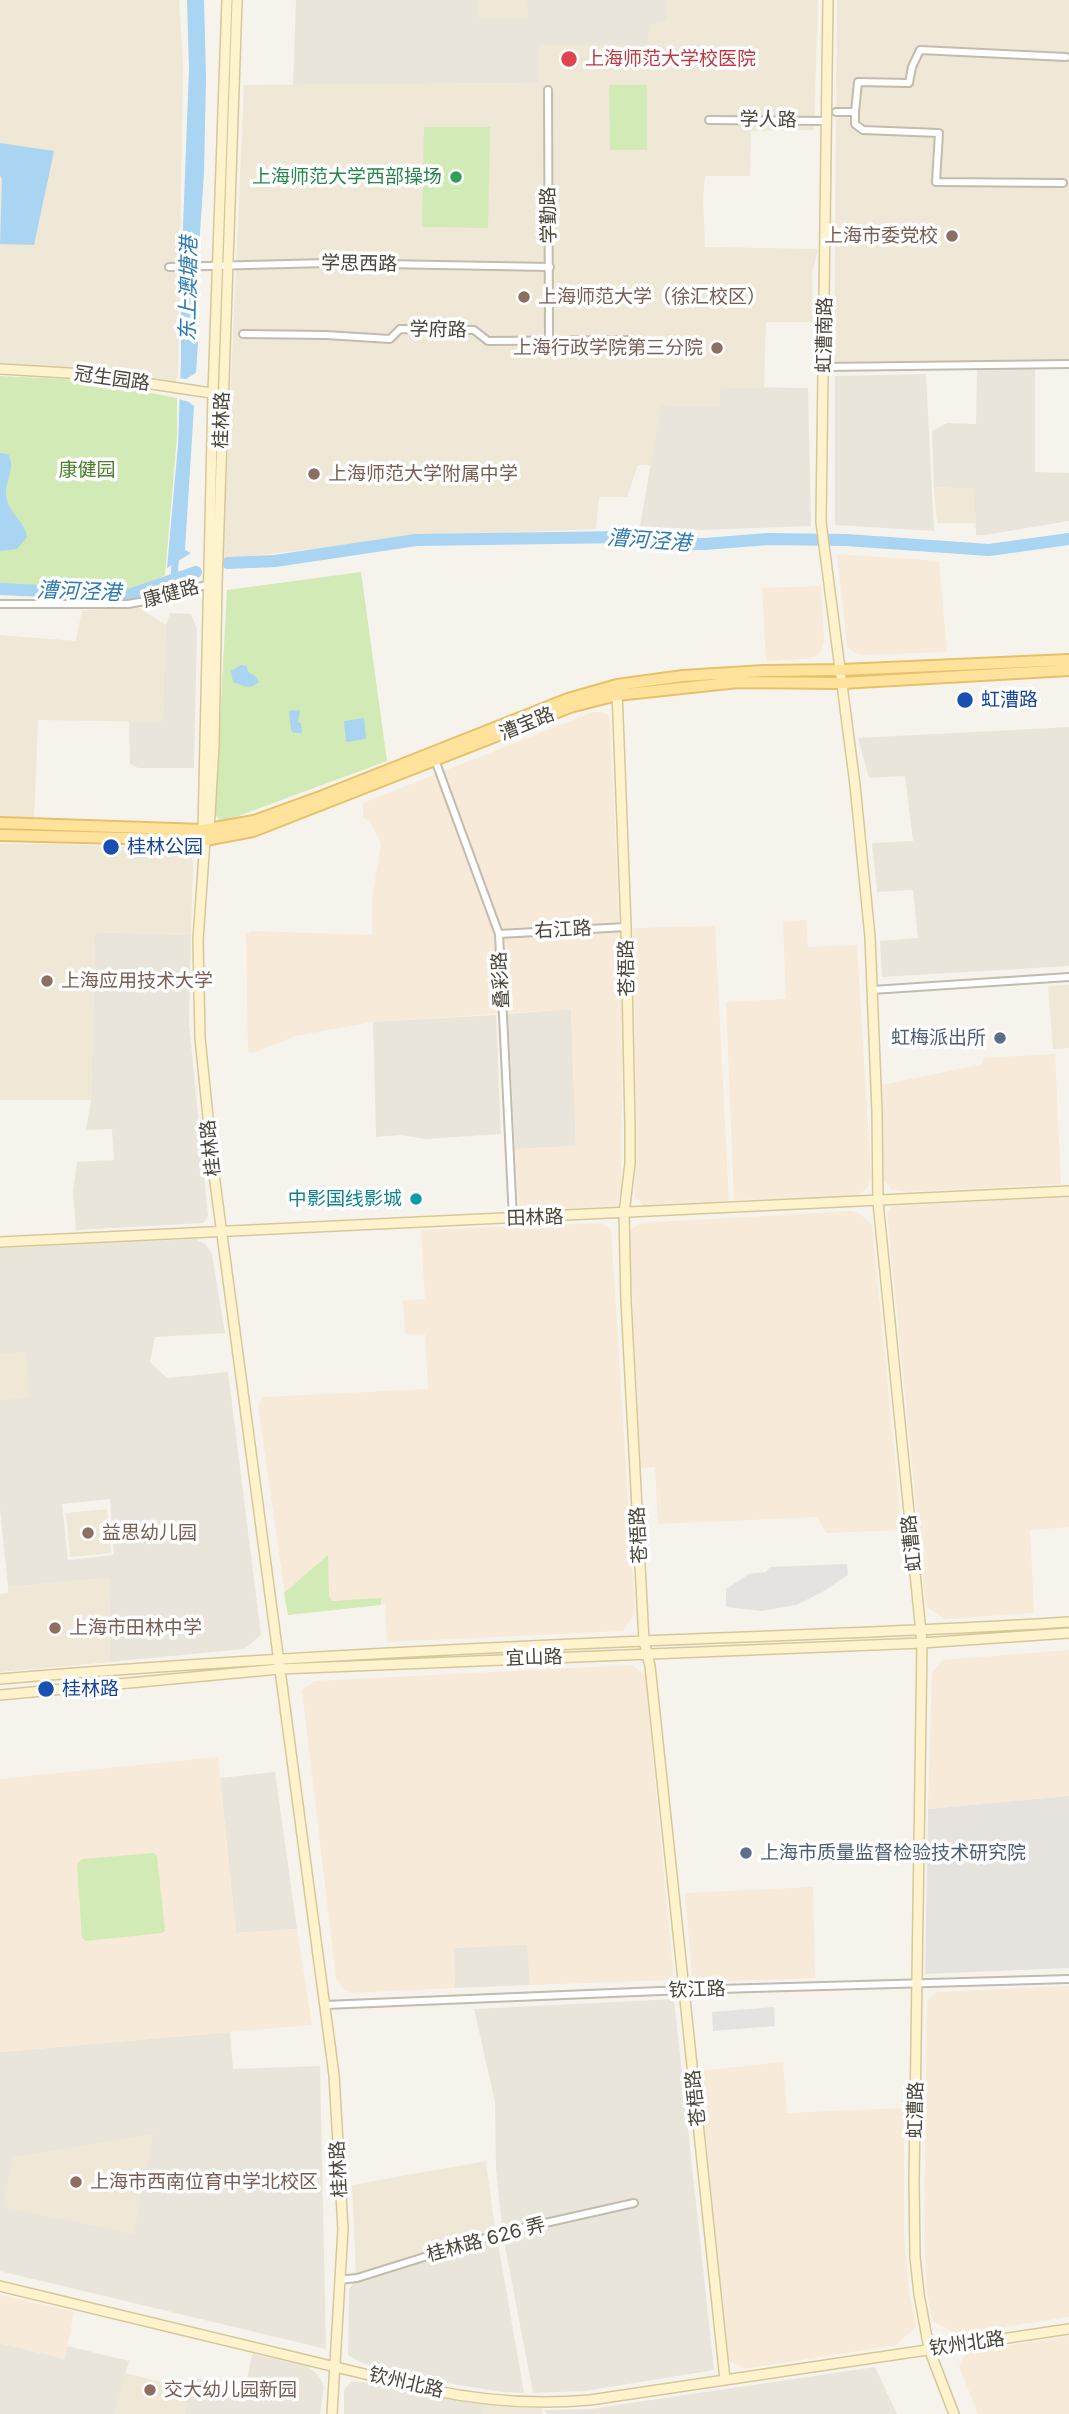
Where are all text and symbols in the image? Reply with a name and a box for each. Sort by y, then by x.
place label: 上海师范大学校医院 [585,48,756,70]
marker: 上海师范大学校医院 [559,49,579,69]
street label: 学人路 [739,108,797,132]
place label: 上海师范大学西部操场 [252,166,442,188]
marker: 上海师范大学西部操场 [448,169,464,185]
street label: 学勤路 [537,186,561,244]
place label: 上海市委党校 [824,225,938,247]
marker: 上海市委党校 [944,228,960,244]
water label: 东上澳塘港 [175,236,203,342]
street label: 学思西路 [321,252,397,276]
place label: 上海师范大学（徐汇校区） [538,286,766,308]
marker: 上海师范大学（徐汇校区） [516,289,532,305]
street label: 虹漕南路 [813,297,837,373]
street label: 学府路 [409,318,467,342]
place label: 上海行政学院第三分院 [513,337,703,359]
marker: 上海行政学院第三分院 [709,340,725,356]
street label: 冠生园路 [73,362,151,396]
street label: 桂林路 [210,391,234,449]
park label: 康健园 [59,459,115,481]
place label: 上海师范大学附属中学 [328,463,518,485]
marker: 上海师范大学附属中学 [306,466,322,482]
water label: 漕河泾港 [606,526,692,556]
street label: 康健路 [141,576,201,612]
water label: 漕河泾港 [37,578,121,606]
place label: 虹漕路 [981,689,1038,711]
marker: 虹漕路 [955,690,975,710]
street label: 漕宝路 [496,703,558,745]
place label: 桂林公园 [127,836,203,858]
marker: 桂林公园 [101,837,121,857]
street label: 右江路 [534,917,592,943]
street label: 苍梧路 [615,939,639,997]
street label: 叠彩路 [488,951,514,1009]
place label: 上海应用技术大学 [61,970,213,992]
marker: 上海应用技术大学 [39,973,55,989]
place label: 虹梅派出所 [891,1027,986,1049]
marker: 虹梅派出所 [992,1030,1008,1046]
street label: 桂林路 [197,1118,225,1178]
place label: 中影国线影城 [288,1188,402,1210]
marker: 中影国线影城 [408,1191,424,1207]
street label: 田林路 [506,1206,564,1230]
street label: 苍梧路 [626,1506,652,1564]
street label: 虹漕路 [898,1513,926,1573]
place label: 益思幼儿园 [102,1522,197,1544]
marker: 益思幼儿园 [80,1525,96,1541]
place label: 上海市田林中学 [69,1617,202,1639]
marker: 上海市田林中学 [47,1620,63,1636]
street label: 宜山路 [505,1646,563,1670]
place label: 桂林路 [62,1678,119,1700]
marker: 桂林路 [36,1679,56,1699]
place label: 上海市质量监督检验技术研究院 [760,1842,1026,1864]
marker: 上海市质量监督检验技术研究院 [738,1845,754,1861]
street label: 钦江路 [668,1978,726,2002]
street label: 苍梧路 [682,2068,710,2128]
street label: 虹漕路 [904,2081,928,2139]
street label: 桂林路 [326,2140,352,2198]
place label: 上海市西南位育中学北校区 [90,2171,318,2193]
marker: 上海市西南位育中学北校区 [68,2174,84,2190]
street label: 桂林路 626 弄 [424,2213,548,2267]
street label: 钦州北路 [928,2327,1006,2361]
street label: 钦州北路 [366,2363,446,2403]
place label: 交大幼儿园新园 [164,2379,297,2401]
marker: 交大幼儿园新园 [142,2382,158,2398]

